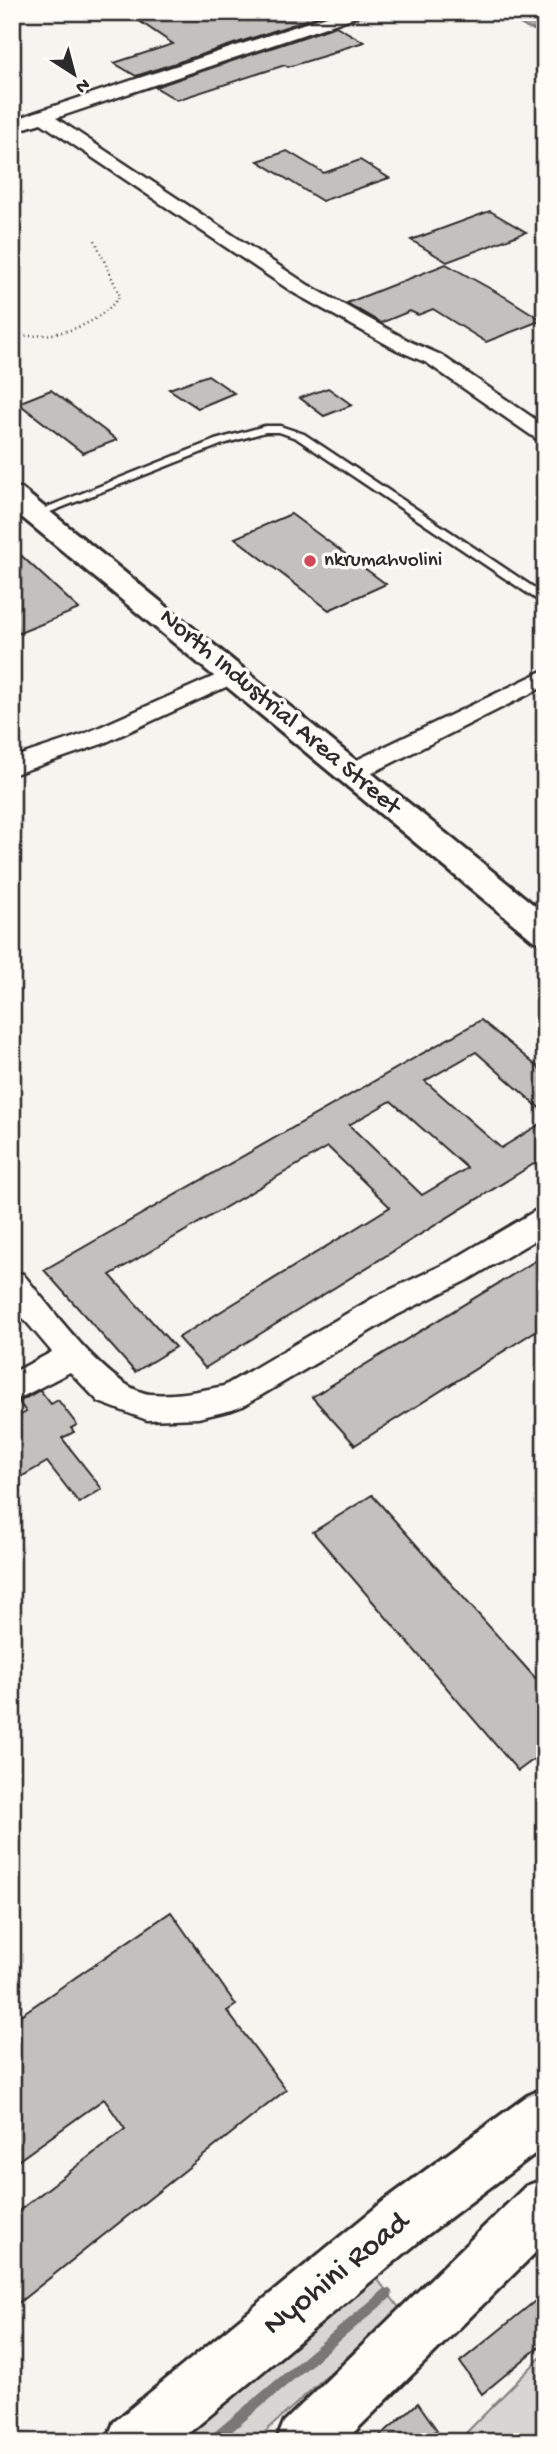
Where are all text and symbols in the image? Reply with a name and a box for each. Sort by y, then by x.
north arrow [38,38,108,108]
text: N [70,72,94,98]
place label: nkrumahvolini [324,549,442,574]
marker: nkrumahvolini [302,553,318,569]
street label: North Industrial Area Street [152,603,408,825]
street label: Nyohini Road [256,2203,419,2345]

